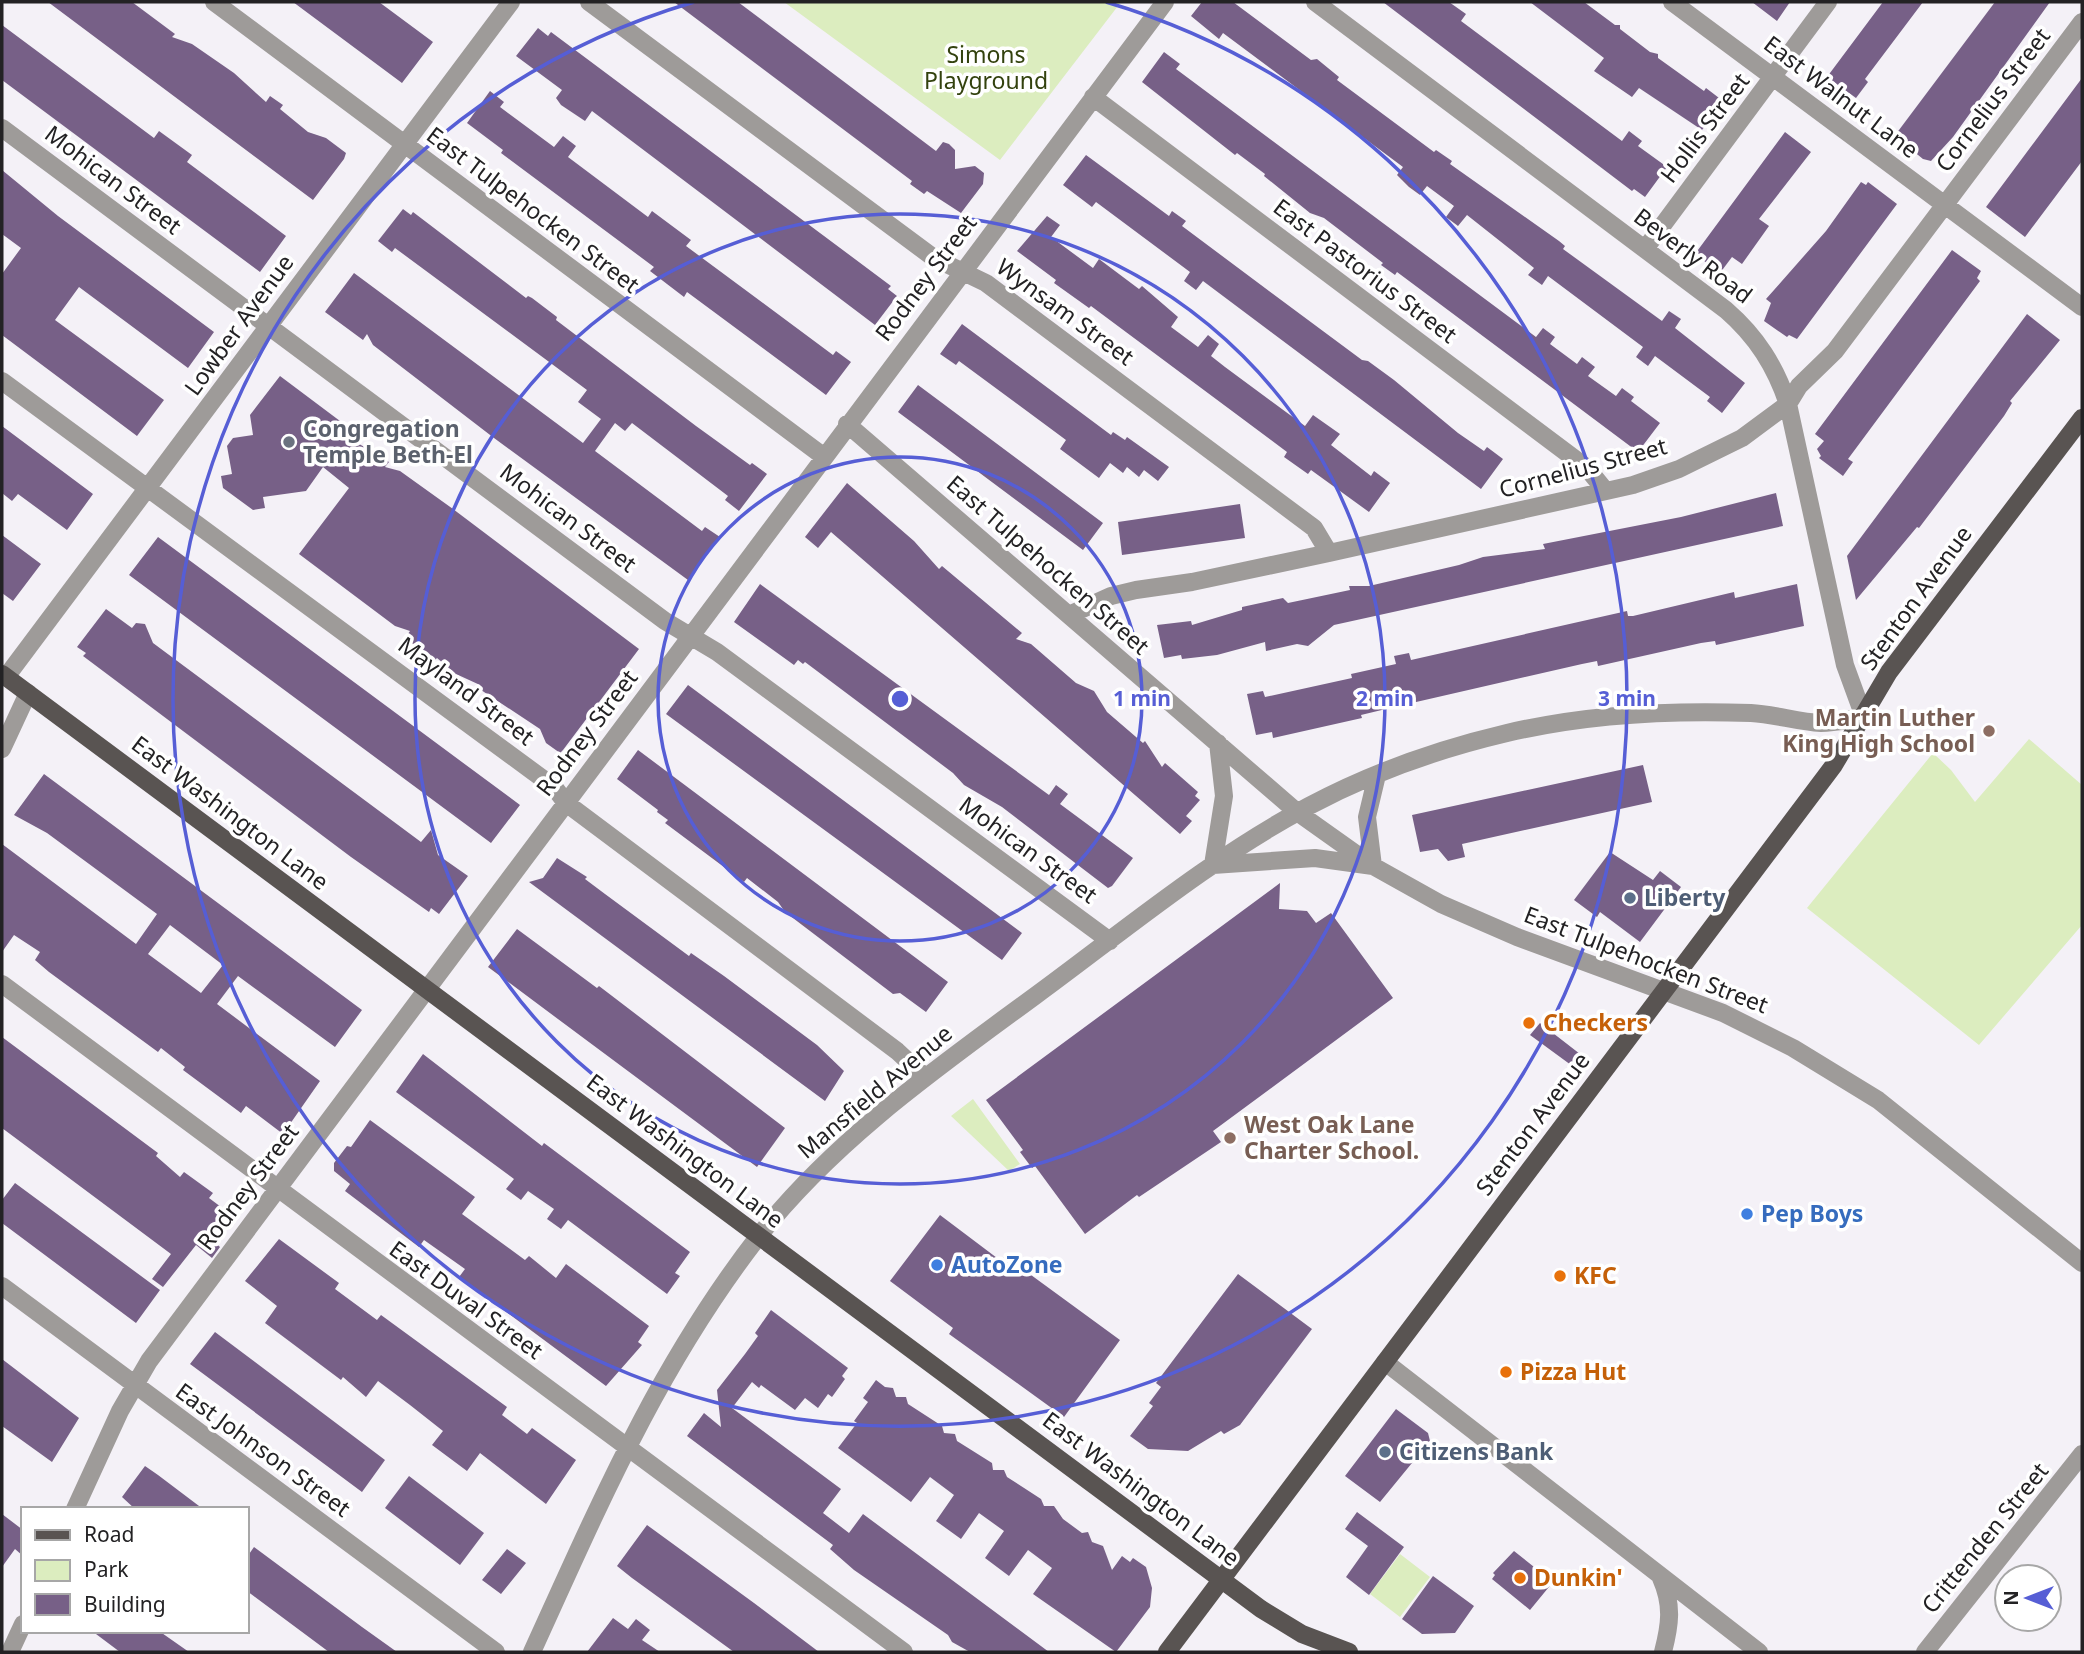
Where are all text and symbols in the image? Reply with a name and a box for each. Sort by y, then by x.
street label: Cornelius Street [1928,21,2057,178]
street label: East Walnut Lane [1758,28,1925,165]
park label: Simons Playground [924,38,1048,96]
street label: Hollis Street [1652,66,1756,189]
street label: Mohican Street [39,117,188,241]
street label: East Tulpehocken Street [421,119,647,300]
street label: East Pastorius Street [1267,191,1464,350]
street label: Beverly Road [1628,200,1759,310]
street label: Rodney Street [867,207,983,347]
street label: Lowber Avenue [176,247,300,401]
street label: Wynsam Street [990,250,1141,372]
place label: Congregation Temple Beth-El [303,412,473,470]
street label: Cornelius Street [1495,429,1670,505]
marker: Congregation Temple Beth-El [281,434,297,450]
street label: Mohican Street [494,455,643,579]
street label: East Tulpehocken Street [941,467,1157,661]
street label: Stenton Avenue [1852,519,1978,676]
street label: Mayland Street [392,628,541,752]
street label: Rodney Street [528,662,644,802]
text: 1 min [1113,684,1171,712]
text: 2 min [1356,684,1414,712]
text: 3 min [1598,684,1656,712]
centre of rings [888,687,912,711]
place label: Martin Luther King High School [1782,701,1975,759]
marker: Martin Luther King High School [1981,723,1997,739]
street label: East Washington Lane [126,728,336,897]
street label: Mohican Street [953,788,1104,910]
place label: Liberty [1644,881,1726,913]
marker: Liberty [1622,890,1638,906]
street label: East Tulpehocken Street [1520,898,1773,1020]
place label: Checkers [1543,1006,1648,1038]
marker: Checkers [1521,1015,1537,1031]
street label: Mansfield Avenue [790,1017,958,1165]
street label: Stenton Avenue [1468,1045,1597,1201]
street label: East Washington Lane [581,1066,791,1235]
place label: West Oak Lane Charter School. [1244,1108,1419,1166]
street label: Rodney Street [189,1116,305,1256]
marker: West Oak Lane Charter School. [1222,1130,1238,1146]
place label: Pep Boys [1761,1197,1863,1229]
marker: Pep Boys [1739,1206,1755,1222]
street label: East Duval Street [383,1233,550,1366]
place label: AutoZone [951,1248,1063,1280]
marker: AutoZone [929,1257,945,1273]
place label: KFC [1574,1259,1617,1291]
marker: KFC [1552,1268,1568,1284]
place label: Pizza Hut [1520,1355,1626,1387]
marker: Pizza Hut [1498,1364,1514,1380]
street label: East Johnson Street [170,1375,358,1524]
street label: East Washington Lane [1037,1404,1247,1573]
place label: Citizens Bank [1399,1435,1554,1467]
marker: Citizens Bank [1377,1444,1393,1460]
street label: Crittenden Street [1913,1455,2055,1619]
legend [21,1507,248,1633]
text: Road [84,1520,134,1548]
text: Park [84,1555,129,1583]
place label: Dunkin' [1534,1561,1623,1593]
north arrow [1993,1563,2063,1633]
marker: Dunkin' [1512,1570,1528,1586]
text: Building [84,1590,166,1618]
text: N [1998,1590,2024,1606]

